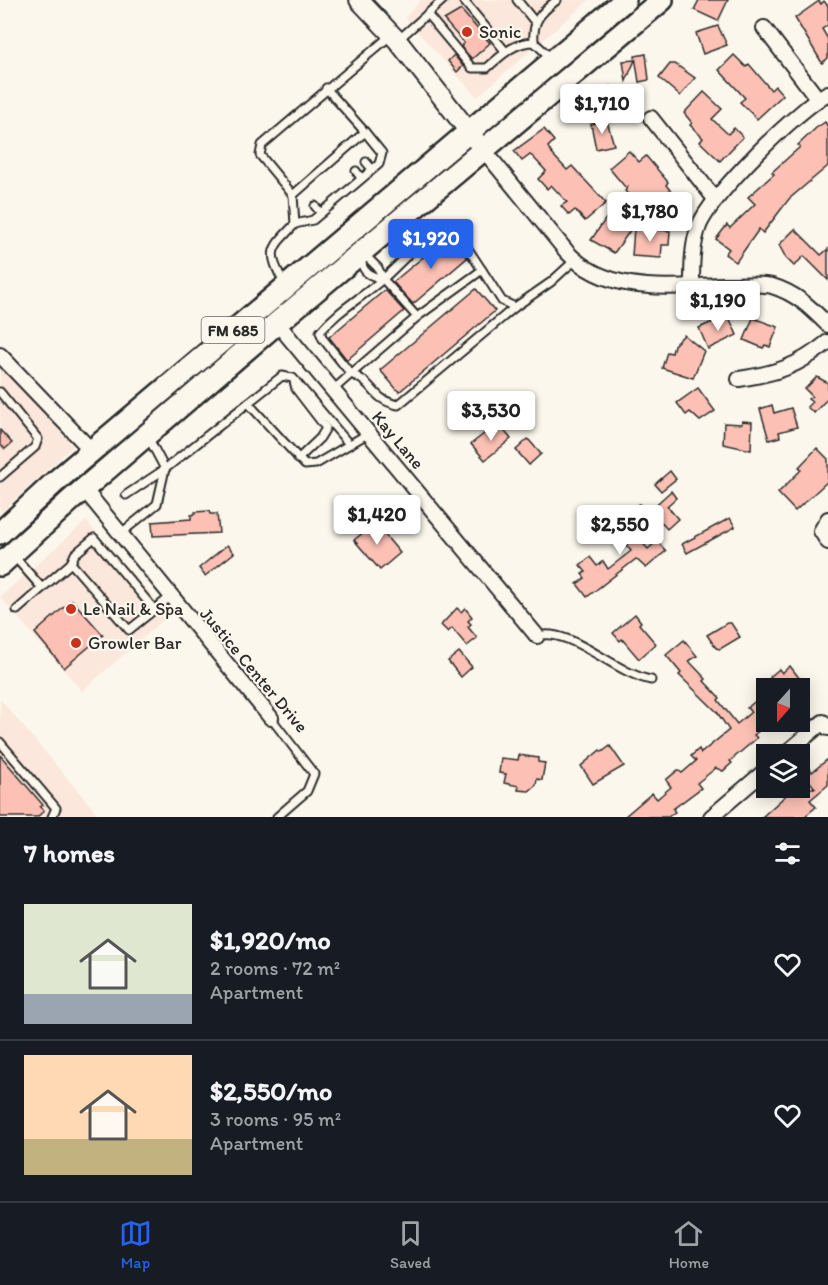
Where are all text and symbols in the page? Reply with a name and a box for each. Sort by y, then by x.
place label: Sonic [479,21,521,43]
marker: Sonic [460,25,474,39]
pin: $1,710 [553,84,651,135]
text: $1,710 [574,91,630,115]
pin: $1,780 [601,192,699,243]
text: $1,780 [621,199,679,223]
pin: $1,920 [382,219,480,270]
text: $1,920 [402,226,460,250]
pin: $1,190 [669,281,767,332]
text: $1,190 [690,288,746,312]
road number: FM 685 [202,317,264,343]
pin: $3,530 [442,391,540,442]
text: $3,530 [461,398,521,422]
street label: Kay Lane [367,406,429,474]
pin: $1,420 [328,495,426,546]
text: $1,420 [347,502,407,526]
pin: $2,550 [571,505,669,556]
text: $2,550 [591,512,649,536]
place label: Le Nail & Spa [83,598,184,620]
marker: Le Nail & Spa [64,602,78,616]
street label: Justice Center Drive [195,603,313,737]
place label: Growler Bar [88,632,182,654]
marker: Growler Bar [69,636,83,650]
north arrow [756,678,810,732]
map controls [756,678,810,798]
button: layers [756,744,810,798]
text: 7 homes [24,837,115,869]
icon: filters [771,837,804,870]
text: $1,920/mo [210,924,331,956]
icon: home [72,928,144,1000]
icon: heart [771,948,804,981]
text: 2 rooms · 72 m² [210,956,340,980]
text: Apartment [210,980,303,1004]
text: $2,550/mo [210,1075,332,1107]
icon: home [72,1079,144,1151]
icon: heart [771,1099,804,1132]
text: 3 rooms · 95 m² [210,1107,341,1131]
text: Apartment [210,1131,303,1155]
tab: Map [119,1217,152,1272]
tab: Saved [390,1217,431,1272]
tab: Home [669,1217,709,1272]

